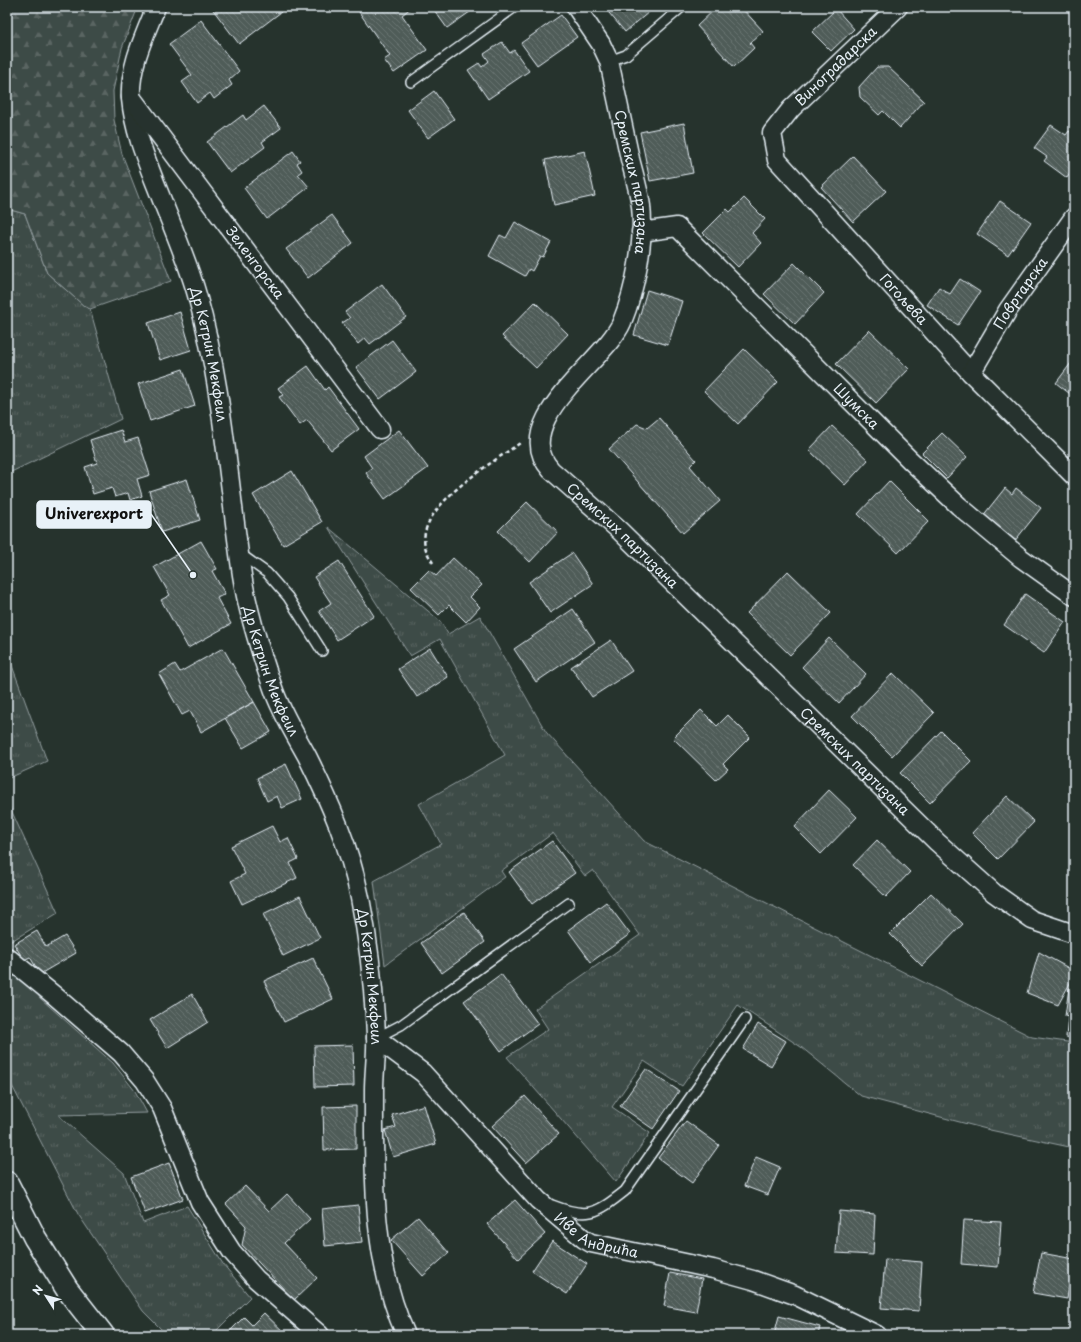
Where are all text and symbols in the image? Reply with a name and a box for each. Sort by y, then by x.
street label: Виноградарска [790,21,882,110]
street label: Сремских партизана [610,108,653,256]
street label: Зеленгорска [221,221,290,303]
street label: Повртарска [988,252,1053,333]
street label: Гогољева [875,268,933,329]
street label: Др Кетрин Мекфеил [185,283,233,423]
street label: Шумска [829,378,885,434]
street label: Сремских партизана [562,477,684,593]
callout: Univerexport [37,501,151,528]
text: Univerexport [45,501,143,524]
street label: Др Кетрин Мекфеил [238,603,305,740]
street label: Сремских партизана [795,702,915,820]
street label: Др Кетрин Мекфеил [352,905,387,1045]
street label: Иве Андрића [550,1207,640,1263]
north arrow [26,1276,66,1316]
text: N [28,1281,47,1298]

